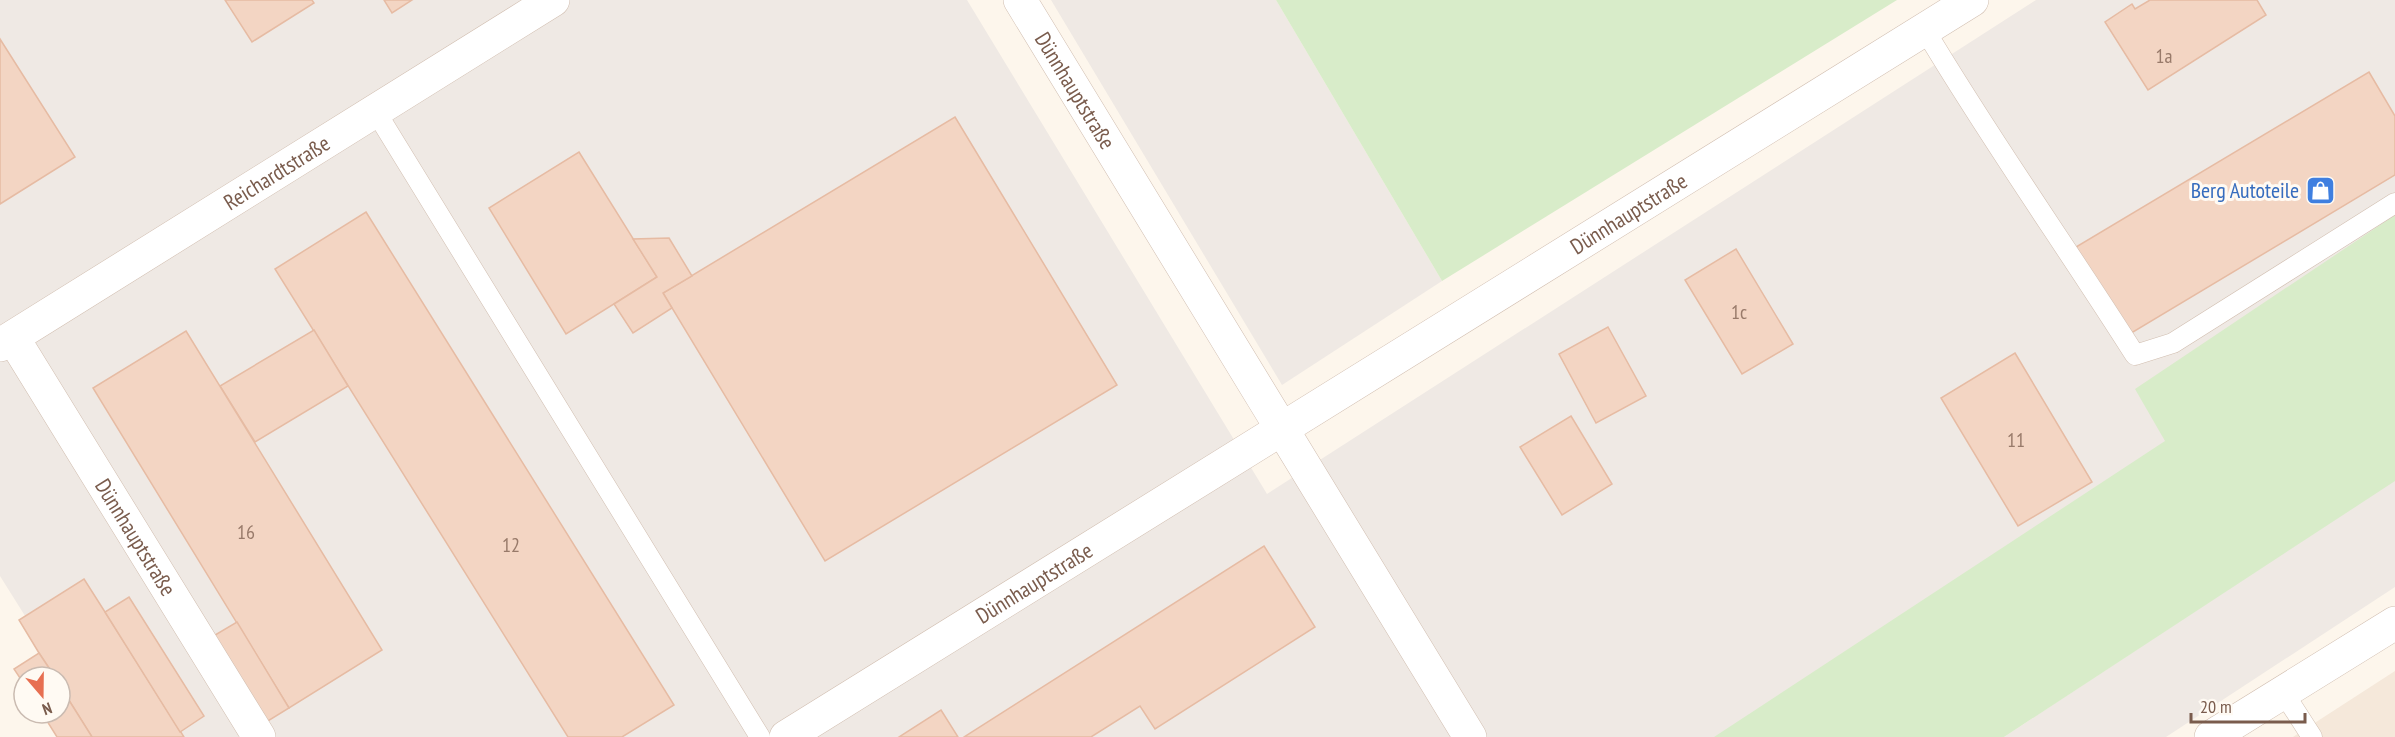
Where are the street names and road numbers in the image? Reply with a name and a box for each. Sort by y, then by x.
street label: Dünnhauptstraße [1029,27,1122,154]
street label: Reichardtstraße [218,129,335,216]
street label: Dünnhauptstraße [1565,167,1692,260]
street label: Dünnhauptstraße [89,474,182,601]
street label: Dünnhauptstraße [970,536,1098,630]

